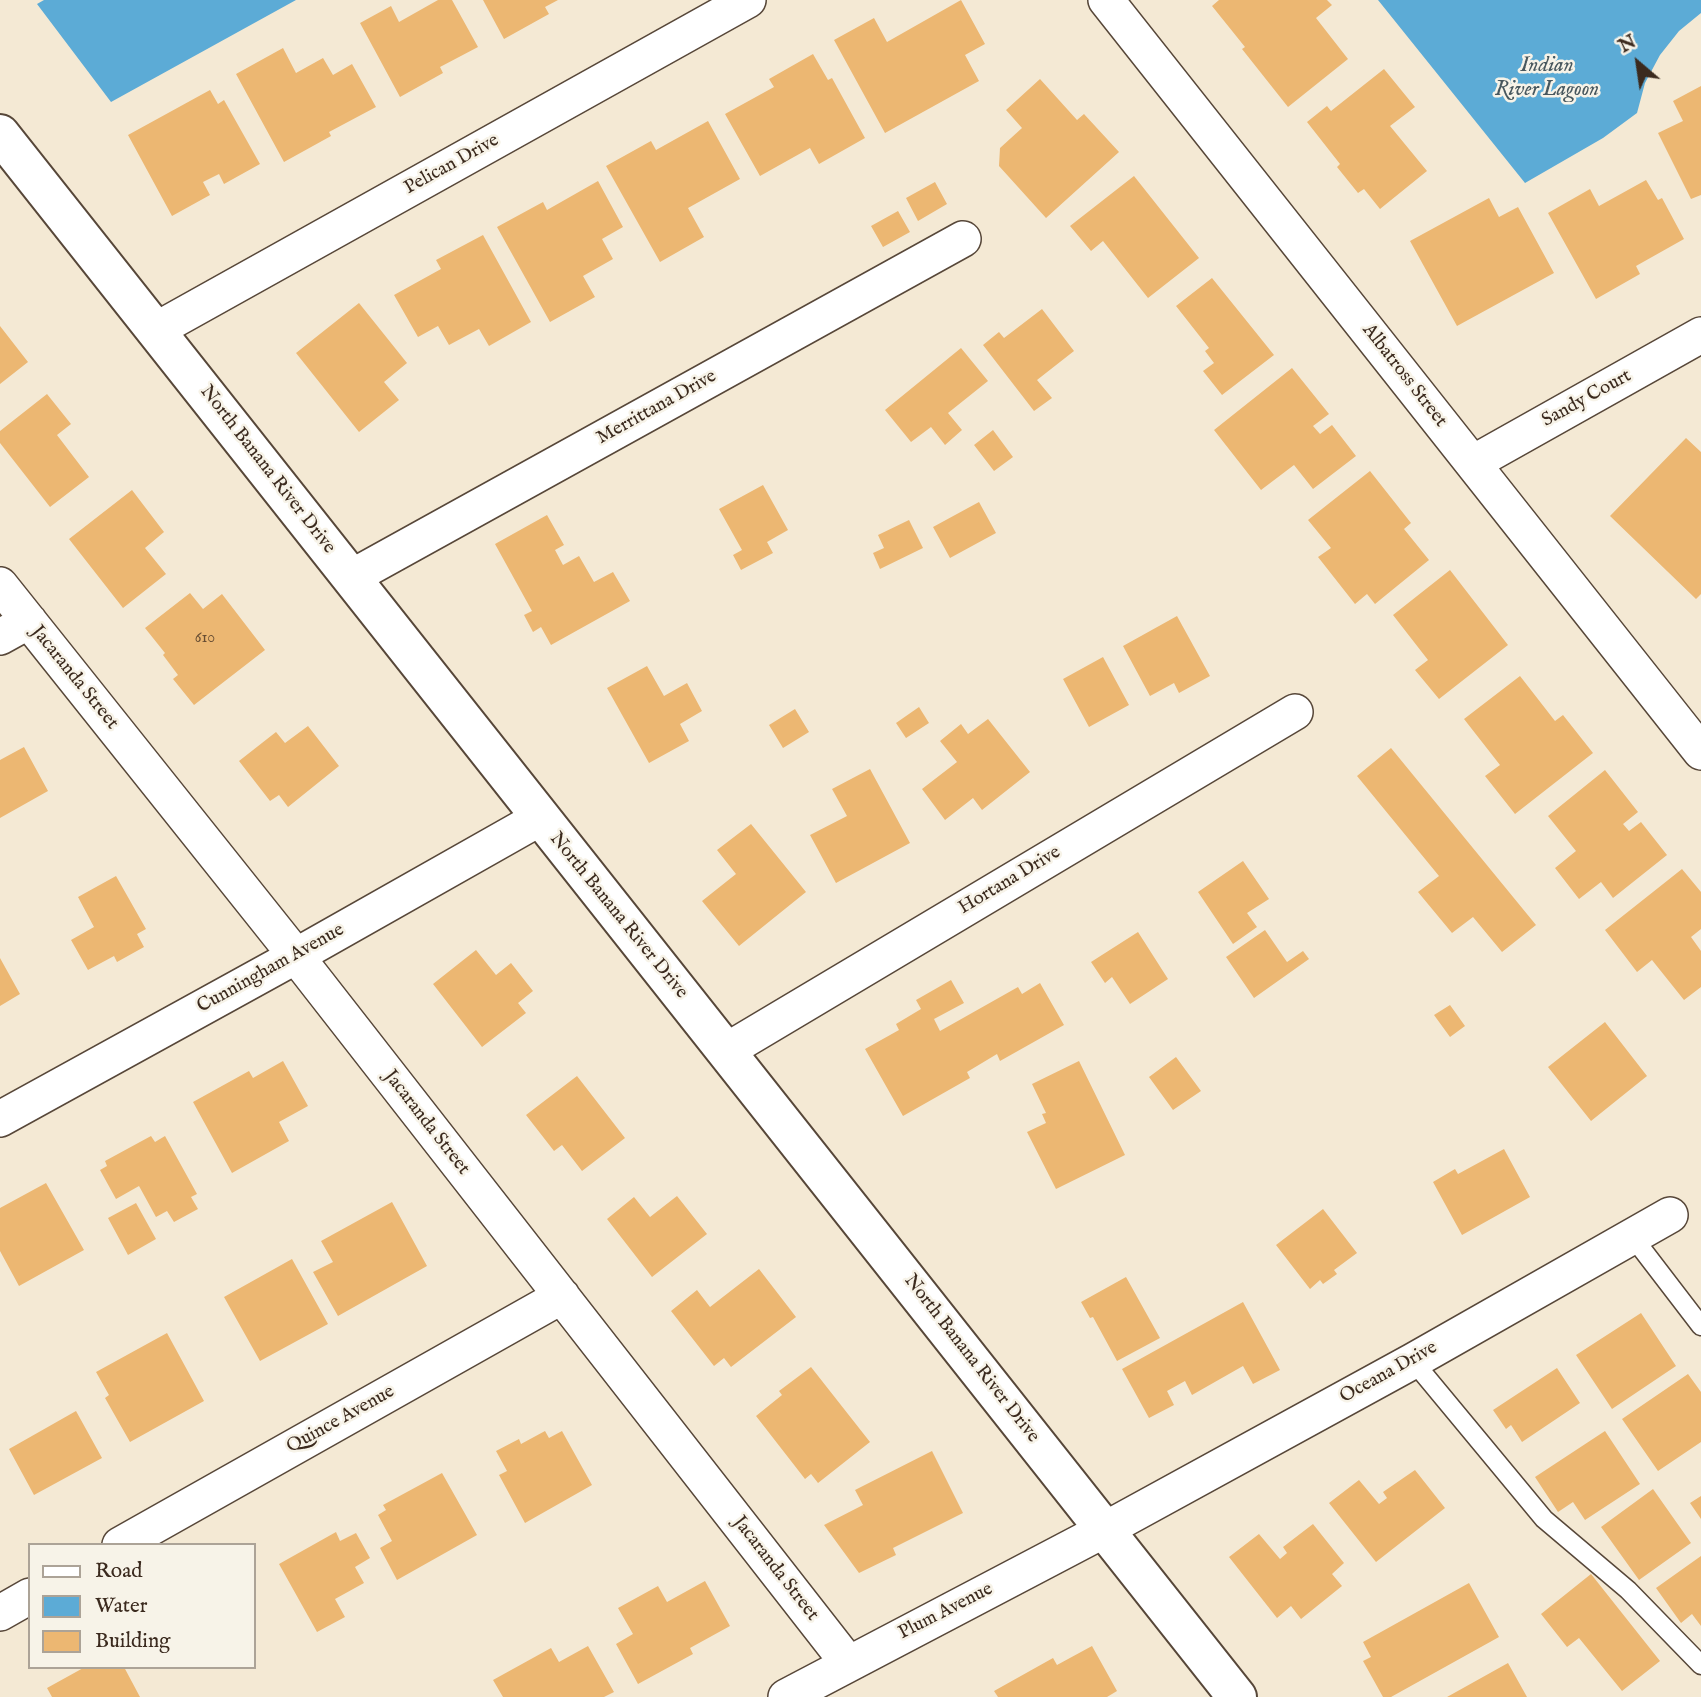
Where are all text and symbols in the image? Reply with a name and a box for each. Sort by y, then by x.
north arrow [1603,28,1673,98]
text: N [1615,30,1641,59]
water label: Indian River Lagoon [1495,54,1599,104]
street label: Pelican Drive [401,130,503,200]
street label: Albatross Street [1357,320,1451,432]
street label: Sandy Court [1538,365,1636,433]
street label: Merrittana Drive [593,366,721,450]
street label: North Banana River Drive [194,381,340,559]
street label: Jacaranda Street [25,622,123,734]
house number: 610 [195,629,215,649]
street label: North Banana River Drive [544,828,692,1004]
street label: Hortana Drive [955,842,1065,920]
street label: Cunningham Avenue [194,919,348,1019]
street label: Jacaranda Street [378,1066,474,1180]
street label: North Banana River Drive [898,1270,1044,1448]
street label: Oceana Drive [1336,1337,1442,1409]
street label: Quince Avenue [283,1381,399,1459]
street label: Jacaranda Street [727,1512,823,1626]
legend [28,1543,256,1669]
text: Road [95,1558,142,1585]
street label: Plum Avenue [895,1579,997,1645]
text: Water [95,1593,147,1620]
text: Building [95,1628,170,1655]

